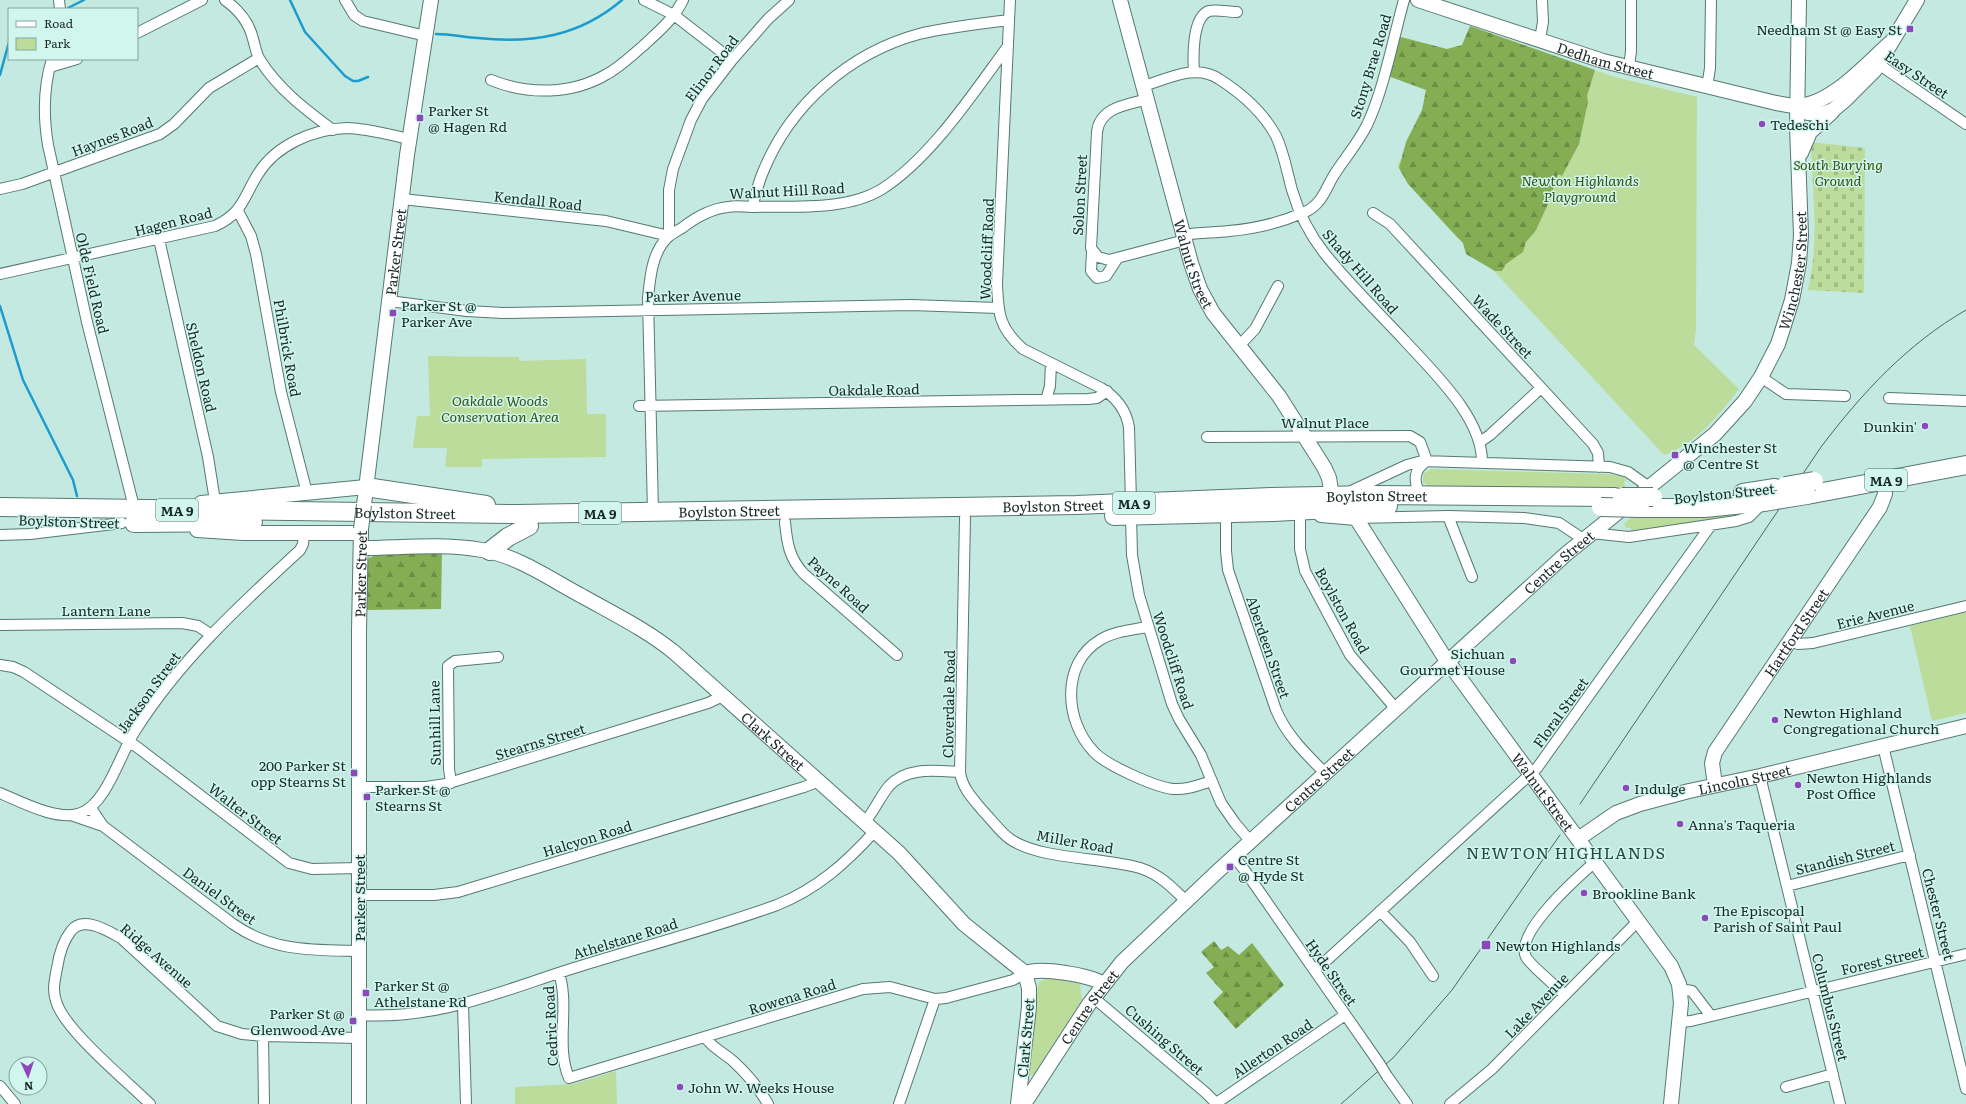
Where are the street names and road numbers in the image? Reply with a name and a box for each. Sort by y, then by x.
street label: Stony Brae Road [1345,11,1396,121]
street label: Elinor Road [679,30,743,106]
street label: Dedham Street [1555,37,1656,83]
street label: Easy Street [1881,45,1953,103]
street label: Haynes Road [68,111,156,161]
street label: Solon Street [1067,154,1091,236]
street label: Walnut Hill Road [729,177,846,203]
street label: Kendall Road [493,185,584,215]
street label: Woodcliff Road [974,197,998,300]
street label: Hagen Road [132,202,215,240]
street label: Parker Street [380,207,410,296]
street label: Winchester Street [1773,211,1811,333]
street label: Walnut Street [1170,217,1219,312]
street label: Shady Hill Road [1318,224,1404,318]
street label: Olde Field Road [72,230,115,336]
street label: Parker Avenue [645,284,741,306]
street label: Wade Street [1468,290,1538,363]
street label: Philbrick Road [270,298,307,399]
street label: Sheldon Road [182,320,222,414]
street label: Oakdale Road [828,378,920,400]
street label: Walnut Place [1281,412,1369,432]
road number: MA 9 [1865,469,1907,491]
street label: Boylston Street [1672,478,1776,508]
street label: Boylston Street [1326,485,1428,506]
road number: MA 9 [1113,492,1155,514]
street label: Boylston Street [1002,494,1104,516]
road number: MA 9 [156,499,198,521]
street label: Boylston Street [678,500,780,521]
street label: Boylston Street [354,502,456,523]
road number: MA 9 [579,502,621,524]
street label: Boylston Street [18,509,120,533]
street label: Centre Street [1519,525,1598,598]
street label: Parker Street [349,530,371,618]
street label: Payne Road [804,551,874,617]
street label: Boylston Road [1311,563,1375,657]
street label: Hartford Street [1759,584,1833,680]
street label: Aberdeen Street [1242,593,1296,701]
street label: Erie Avenue [1834,595,1916,633]
street label: Lantern Lane [61,600,151,620]
street label: Woodcliff Road [1149,608,1199,712]
street label: Jackson Street [112,647,185,737]
street label: Cloverdale Road [937,649,959,758]
street label: Floral Street [1528,672,1593,751]
street label: Sunhill Lane [423,680,445,766]
street label: Clark Street [737,707,810,775]
street label: Stearns Street [492,718,588,764]
street label: Centre Street [1279,742,1358,816]
street label: Walnut Street [1508,748,1579,836]
street label: Lincoln Street [1696,759,1793,799]
street label: Walter Street [205,778,288,849]
street label: Halcyon Road [540,815,635,861]
street label: Miller Road [1035,824,1116,858]
street label: Standish Street [1793,835,1897,879]
street label: Parker Street [349,854,369,942]
street label: Daniel Street [179,861,261,929]
street label: Chester Street [1918,866,1960,962]
street label: Athelstane Road [570,912,680,963]
street label: Ridge Avenue [116,918,198,992]
street label: Hyde Street [1302,935,1363,1010]
street label: Forest Street [1839,941,1926,979]
street label: Columbus Street [1808,951,1854,1063]
street label: Centre Street [1055,965,1123,1048]
street label: Lake Avenue [1500,968,1572,1042]
street label: Rowena Road [746,973,839,1019]
street label: Cedric Road [538,985,562,1067]
street label: Clark Street [1012,997,1038,1078]
street label: Cushing Street [1121,999,1209,1079]
street label: Allerton Road [1228,1013,1316,1082]

